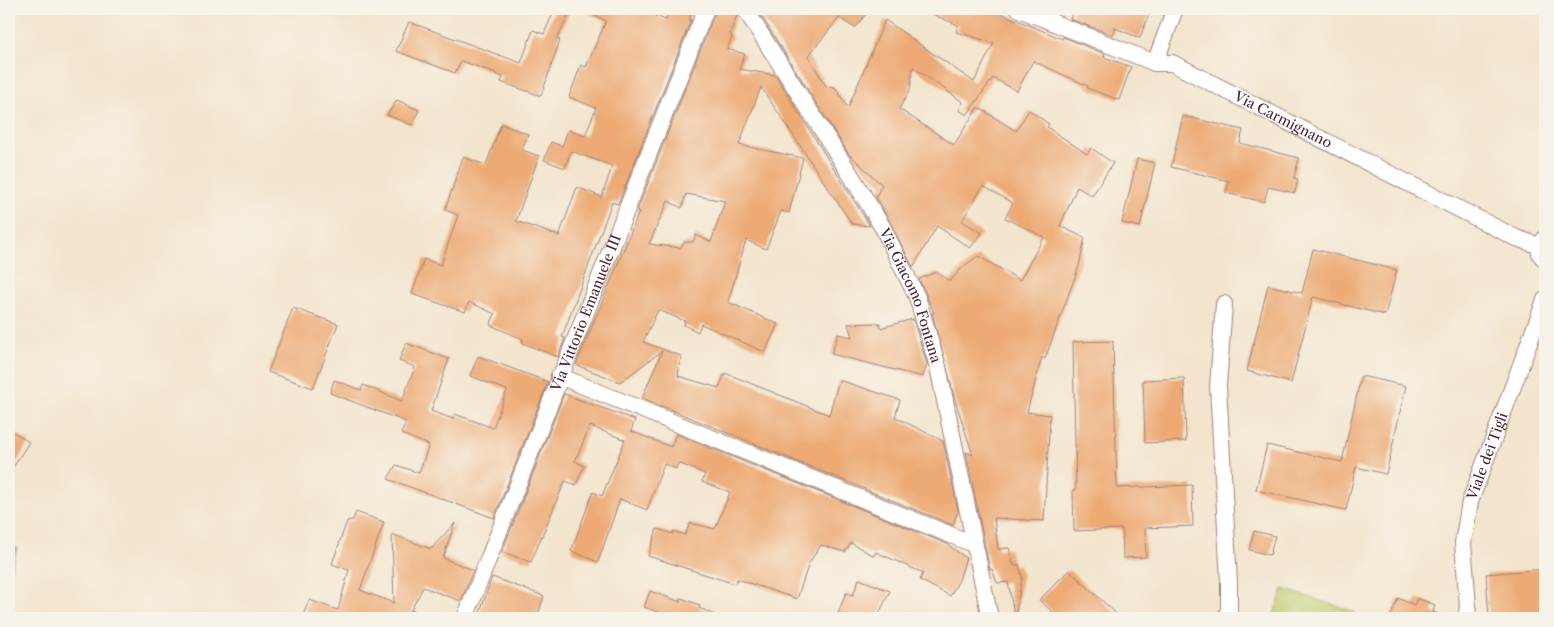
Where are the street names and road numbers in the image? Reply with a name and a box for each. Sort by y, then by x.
street label: Via Carmignano [1230,87,1335,152]
street label: Via Giacomo Fontana [875,224,945,365]
street label: Via Vittorio Emanuele III [546,232,625,395]
street label: Viale dei Tigli [1462,410,1511,503]

